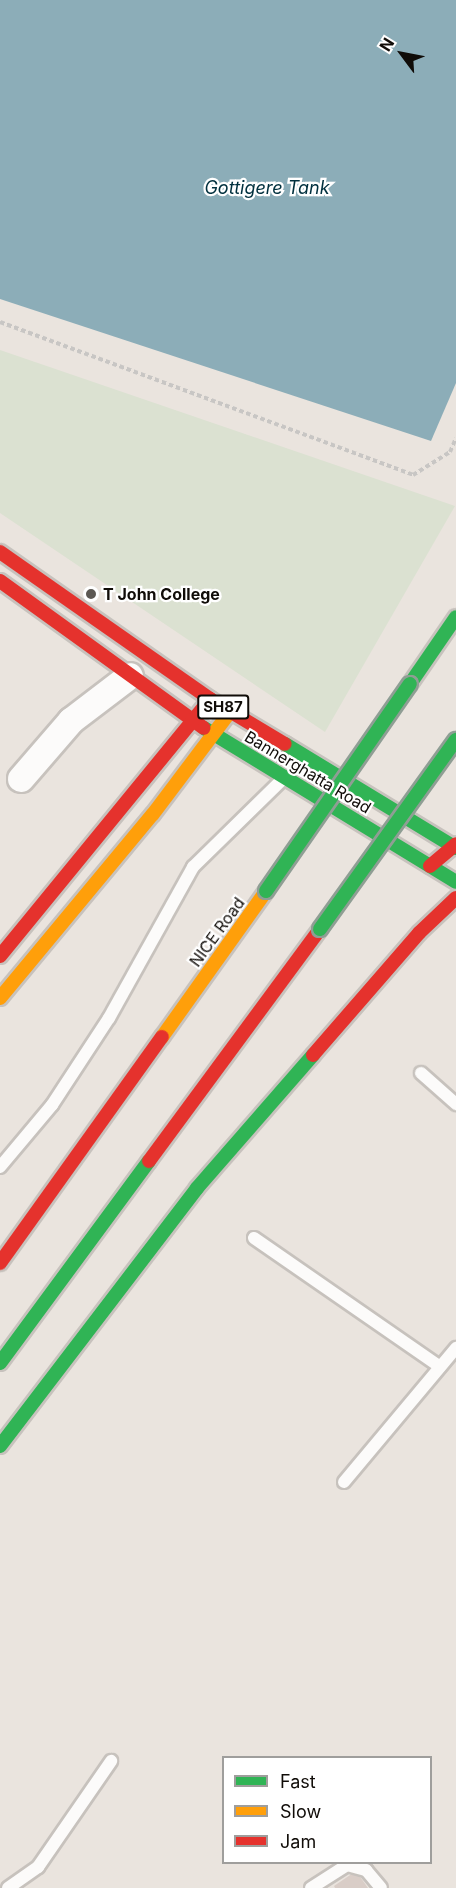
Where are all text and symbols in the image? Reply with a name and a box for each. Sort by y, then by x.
north arrow [372,24,432,84]
text: N [375,34,398,55]
water label: Gottigere Tank [204,177,330,199]
place label: T John College [103,584,220,604]
marker: T John College [84,587,98,601]
road number: SH87 [196,695,250,719]
street label: Bannerghatta Road [241,727,375,817]
street label: NICE Road [186,894,248,970]
legend [222,1756,432,1864]
text: Fast [280,1771,316,1792]
text: Slow [280,1801,321,1822]
text: Jam [280,1831,316,1852]

